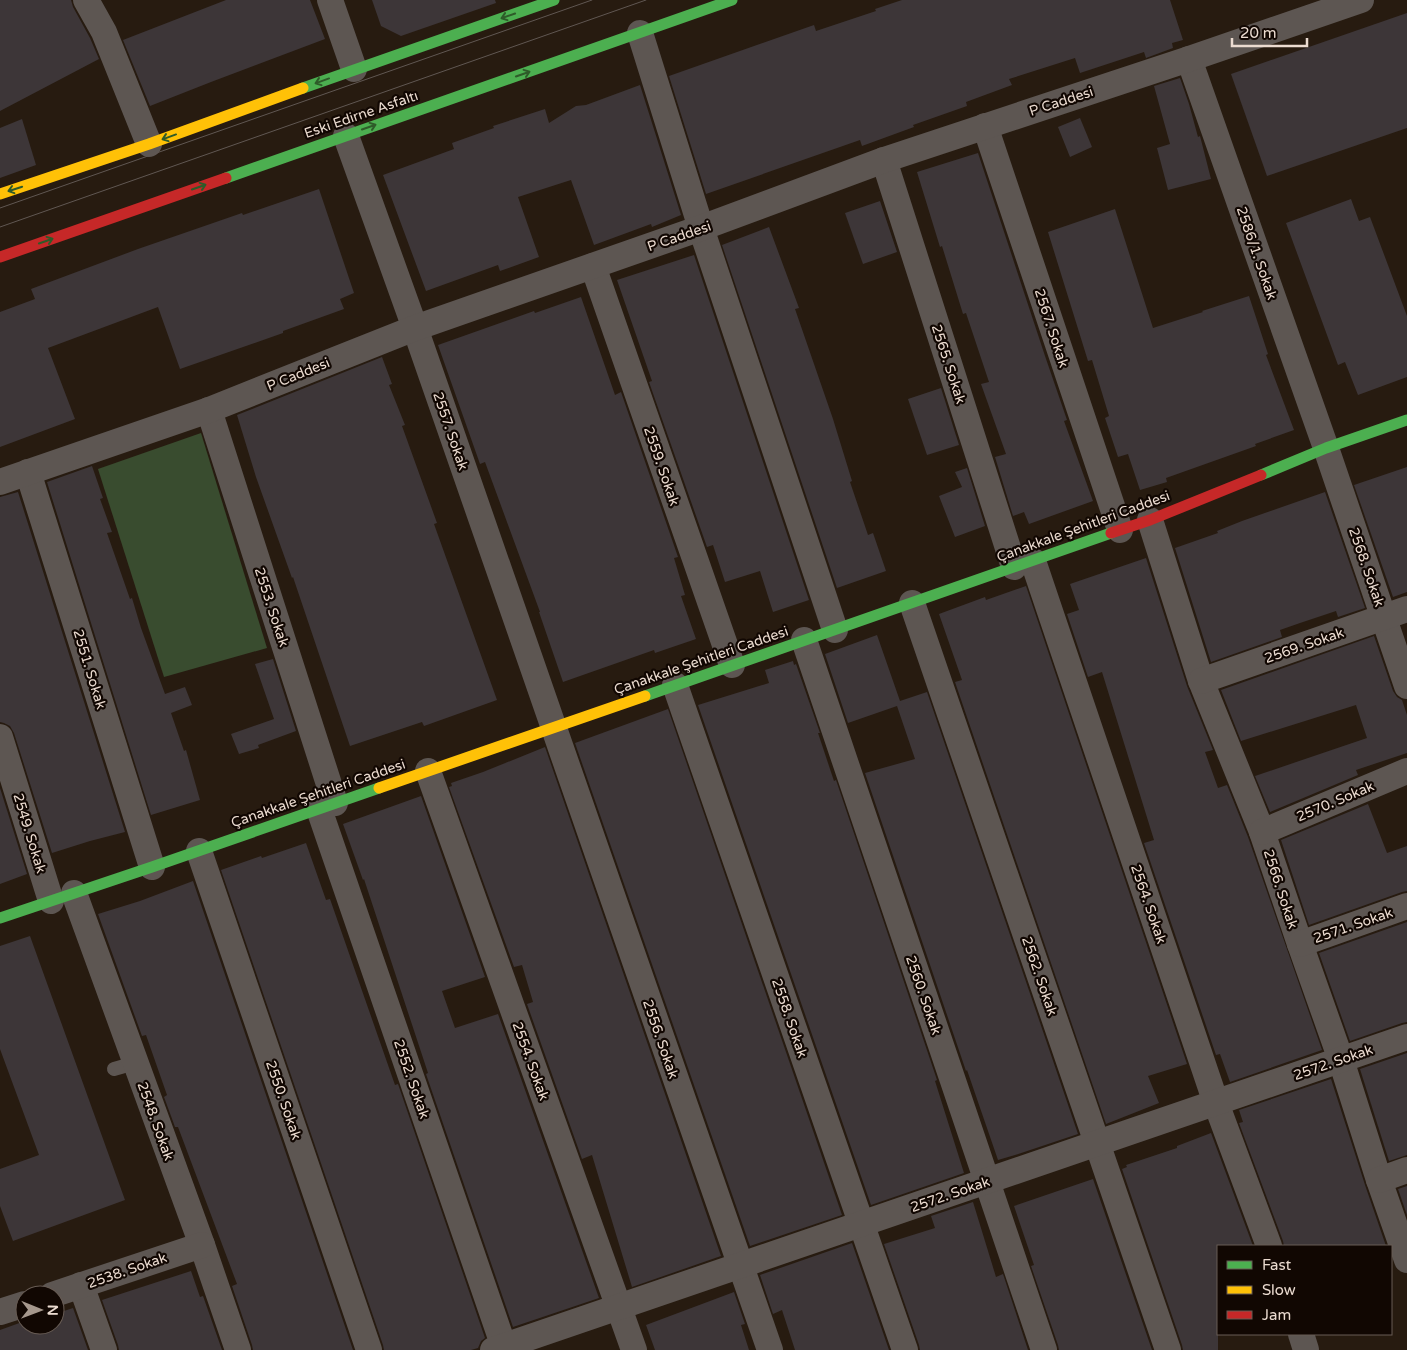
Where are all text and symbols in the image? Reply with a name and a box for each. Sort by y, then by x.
one-way arrow [501,12,516,21]
scale bar [1232,15,1307,47]
text: 20 m [1240,24,1277,42]
one-way arrow [514,69,530,78]
one-way arrow [314,77,330,86]
street label: P Caddesi [1027,83,1095,120]
street label: Eski Edirne Asfaltı [302,87,420,142]
one-way arrow [361,122,377,131]
one-way arrow [162,133,177,142]
one-way arrow [191,182,207,191]
one-way arrow [7,184,23,194]
street label: 2586/1. Sokak [1233,204,1281,302]
street label: P Caddesi [645,218,713,255]
one-way arrow [38,235,54,245]
street label: 2567. Sokak [1031,287,1072,370]
street label: 2565. Sokak [928,322,969,406]
street label: P Caddesi [264,354,332,395]
street label: 2557. Sokak [429,390,472,473]
street label: 2559. Sokak [640,424,683,508]
street label: Çanakkale Şehitleri Caddesi [994,487,1172,566]
street label: 2568. Sokak [1345,525,1388,609]
street label: 2553. Sokak [251,565,292,649]
street label: Çanakkale Şehitleri Caddesi [612,623,791,698]
street label: 2569. Sokak [1262,624,1346,667]
street label: 2551. Sokak [69,627,110,711]
street label: Çanakkale Şehitleri Caddesi [229,756,408,831]
street label: 2570. Sokak [1294,777,1377,825]
street label: 2549. Sokak [9,791,50,875]
street label: 2566. Sokak [1260,847,1301,931]
street label: 2564. Sokak [1127,862,1170,946]
street label: 2571. Sokak [1311,904,1395,947]
street label: 2562. Sokak [1018,934,1061,1018]
street label: 2560. Sokak [902,953,945,1037]
street label: 2558. Sokak [768,976,811,1060]
street label: 2556. Sokak [639,997,682,1081]
street label: 2554. Sokak [508,1019,553,1103]
street label: 2552. Sokak [390,1037,433,1121]
street label: 2572. Sokak [1291,1041,1375,1084]
street label: 2550. Sokak [262,1058,305,1142]
street label: 2548. Sokak [133,1079,178,1163]
street label: 2572. Sokak [908,1173,992,1216]
legend [1217,1245,1392,1335]
street label: 2538. Sokak [85,1249,169,1292]
text: Fast [1262,1256,1292,1274]
text: Slow [1262,1281,1296,1299]
north arrow [15,1285,65,1335]
text: N [44,1304,61,1316]
text: Jam [1262,1306,1291,1324]

